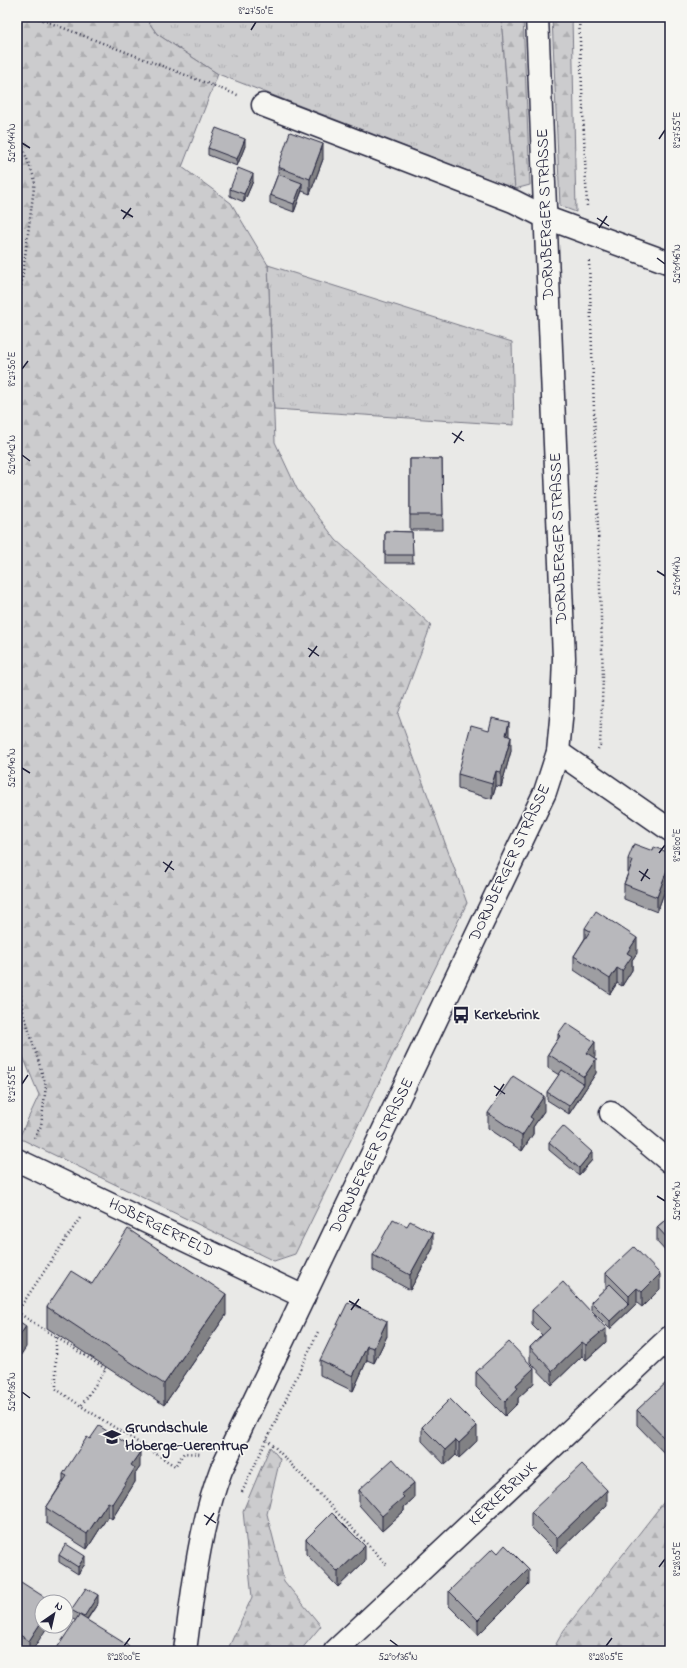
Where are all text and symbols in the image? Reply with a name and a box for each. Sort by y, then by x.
text: 8°27'50"E [238,4,274,19]
text: 8°27'55"E [670,112,685,148]
text: 52°01'44"N [5,123,20,163]
street label: DORNBERGER STRASSE [531,128,561,301]
text: 52°01'46"N [670,244,685,284]
text: 8°27'50"E [5,351,20,387]
text: 52°01'42"N [5,435,20,475]
street label: DORNBERGER STRASSE [544,452,574,625]
text: 52°01'44"N [670,556,685,596]
text: 52°01'40"N [5,748,20,788]
street label: DORNBERGER STRASSE [462,780,557,947]
text: 8°28'00"E [670,828,685,862]
place label: Kerkebrink [474,1003,540,1027]
bus stop icon: Kerkebrink [451,1005,471,1025]
text: 8°27'55"E [5,1066,20,1102]
street label: DORNBERGER STRASSE [323,1074,420,1239]
text: 52°01'40"N [670,1181,685,1221]
street label: HOBERGERFELD [104,1192,218,1264]
text: 52°01'36"N [5,1372,20,1412]
place label: Grundschule Hoberge-Uerentrup [125,1416,249,1459]
school or university icon: Grundschule Hoberge-Uerentrup [102,1427,122,1447]
street label: KERKEBRINK [463,1456,543,1532]
text: 8°28'05"E [670,1542,685,1576]
north arrow [34,1594,74,1634]
text: N [51,1598,67,1615]
text: 8°28'00"E [107,1650,141,1665]
text: 52°01'36"N [378,1650,418,1665]
text: 8°28'05"E [589,1650,623,1665]

